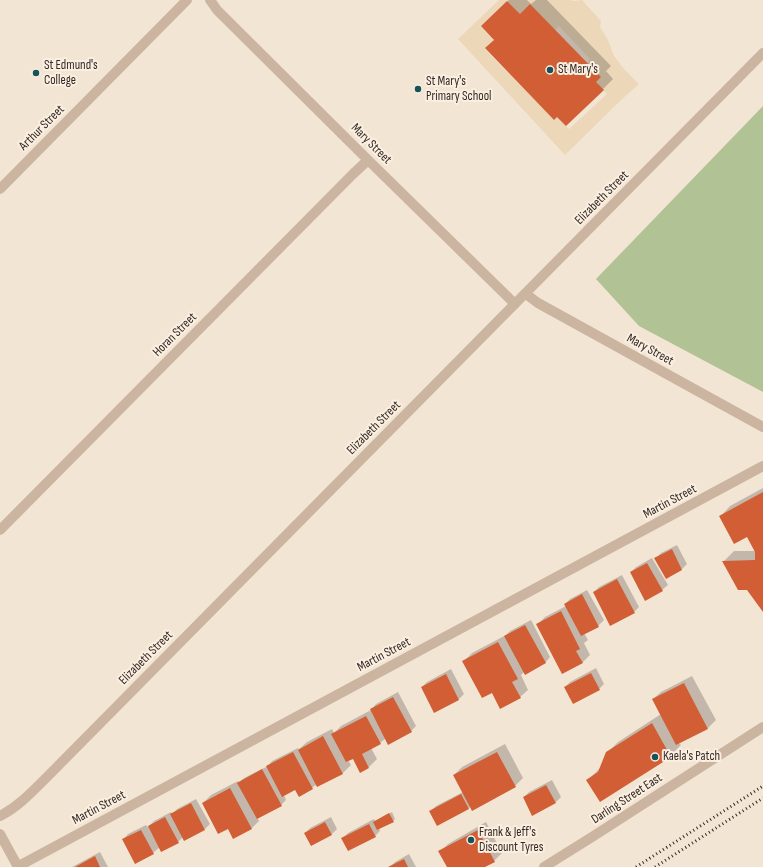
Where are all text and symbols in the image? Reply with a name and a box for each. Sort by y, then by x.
place label: St Edmund's College [44,58,98,89]
place label: St Mary's [558,62,598,78]
marker: St Mary's [545,65,555,75]
marker: St Edmund's College [31,68,41,78]
place label: St Mary's Primary School [426,74,491,105]
marker: St Mary's Primary School [413,84,423,94]
street label: Arthur Street [16,102,68,154]
street label: Mary Street [347,120,395,168]
street label: Elizabeth Street [572,168,632,228]
street label: Horan Street [150,310,200,360]
street label: Mary Street [624,331,676,369]
street label: Elizabeth Street [344,398,404,458]
street label: Martin Street [641,481,699,523]
street label: Elizabeth Street [116,628,176,688]
street label: Martin Street [355,634,413,676]
place label: Kaela's Patch [663,749,720,765]
marker: Kaela's Patch [650,752,660,762]
street label: Darling Street East [589,770,665,828]
street label: Martin Street [70,787,128,829]
place label: Frank & Jeff's Discount Tyres [479,825,543,856]
marker: Frank & Jeff's Discount Tyres [466,835,476,845]

